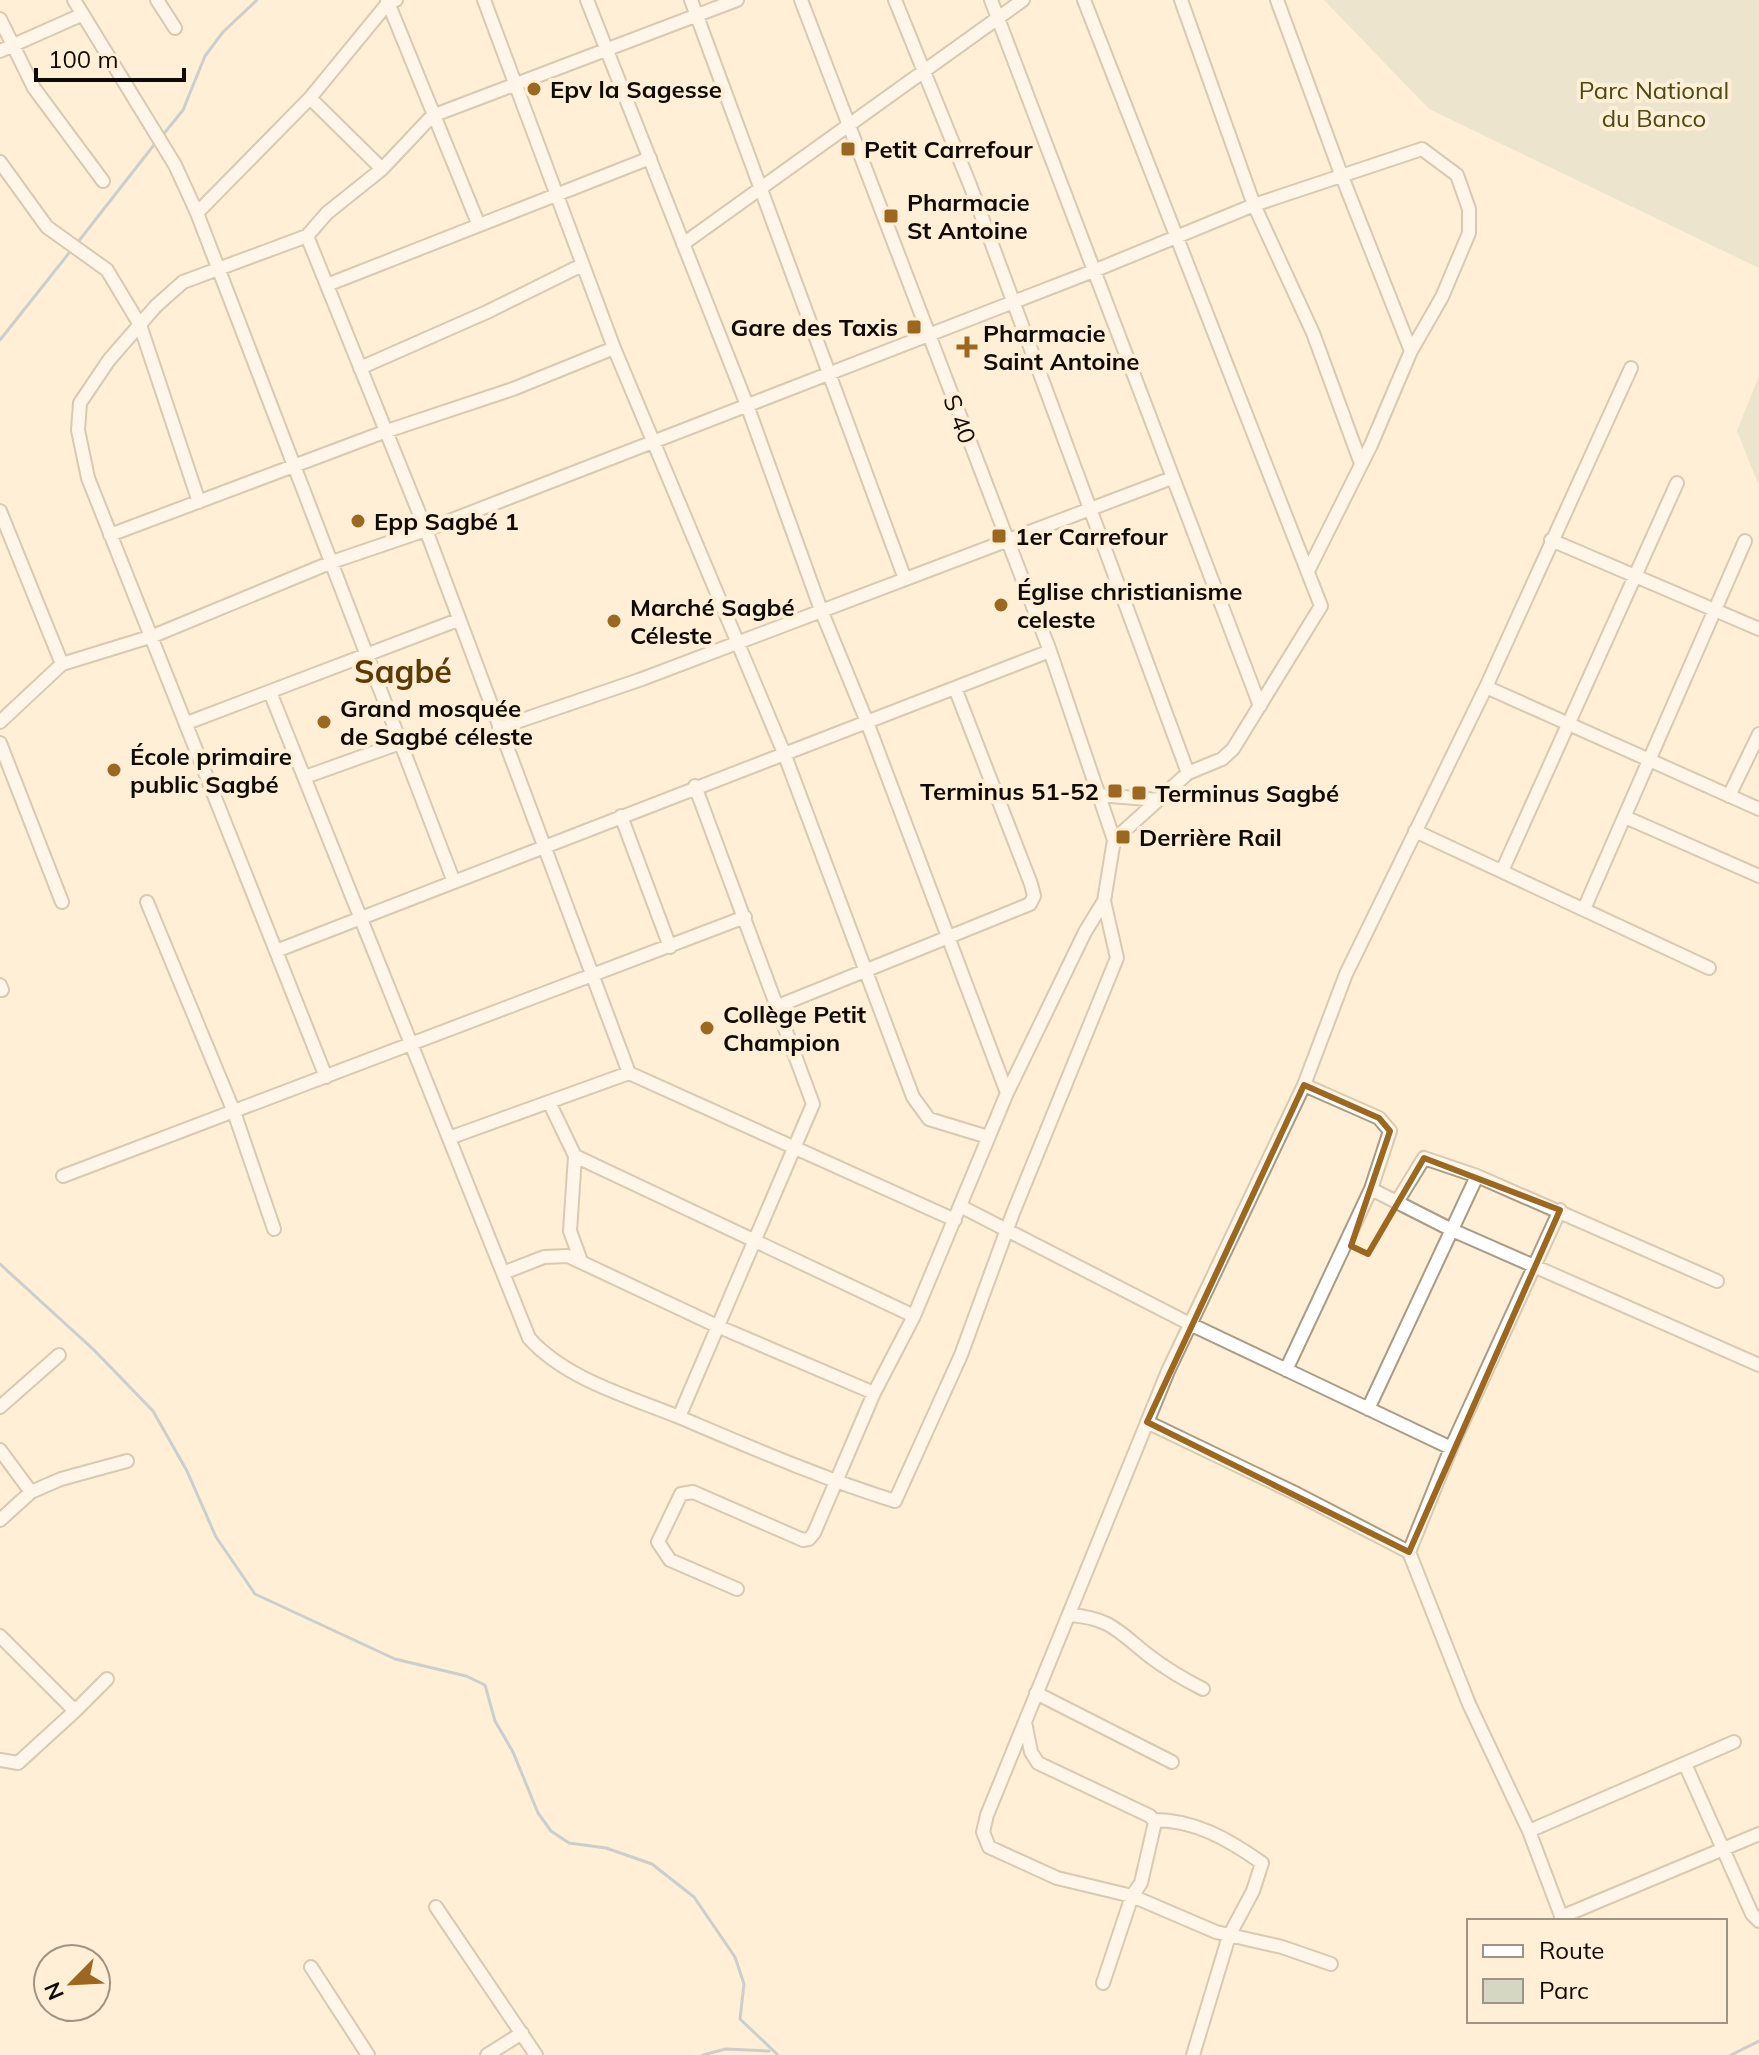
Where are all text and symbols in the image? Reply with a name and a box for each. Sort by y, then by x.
scale bar [36,32,184,82]
text: 100 m [48,44,119,74]
place label: Epv la Sagesse [550,74,722,104]
park label: Parc National du Banco [1579,75,1729,133]
marker: Epv la Sagesse [525,80,543,98]
place label: Petit Carrefour [864,134,1033,164]
marker: Petit Carrefour [839,140,857,158]
place label: Pharmacie St Antoine [907,187,1030,245]
marker: Pharmacie St Antoine [882,207,900,225]
place label: Gare des Taxis [730,312,898,342]
marker: Gare des Taxis [905,318,923,336]
place label: Pharmacie Saint Antoine [983,318,1139,376]
marker: Pharmacie Saint Antoine [958,338,976,356]
street label: S 40 [937,390,983,448]
place label: Epp Sagbé 1 [374,506,519,536]
marker: Epp Sagbé 1 [349,512,367,530]
place label: 1er Carrefour [1015,521,1168,551]
marker: 1er Carrefour [990,527,1008,545]
place label: Église christianisme celeste [1017,576,1242,634]
place label: Marché Sagbé Céleste [630,592,795,650]
marker: Église christianisme celeste [992,596,1010,614]
marker: Marché Sagbé Céleste [605,612,623,630]
district label: Sagbé [354,651,452,691]
place label: Grand mosquée de Sagbé céleste [340,693,533,751]
marker: Grand mosquée de Sagbé céleste [315,713,333,731]
place label: École primaire public Sagbé [130,741,292,799]
marker: École primaire public Sagbé [105,761,123,779]
place label: Terminus 51-52 [920,776,1099,806]
place label: Terminus Sagbé [1155,778,1339,808]
marker: Terminus 51-52 [1106,782,1124,800]
marker: Terminus Sagbé [1130,784,1148,802]
place label: Derrière Rail [1139,822,1282,852]
marker: Derrière Rail [1114,828,1132,846]
place label: Collège Petit Champion [723,999,866,1057]
marker: Collège Petit Champion [698,1019,716,1037]
legend [1467,1919,1727,2023]
text: Route [1539,1935,1604,1965]
north arrow [32,1943,112,2023]
text: Parc [1539,1975,1589,2005]
text: N [38,1978,70,2004]

